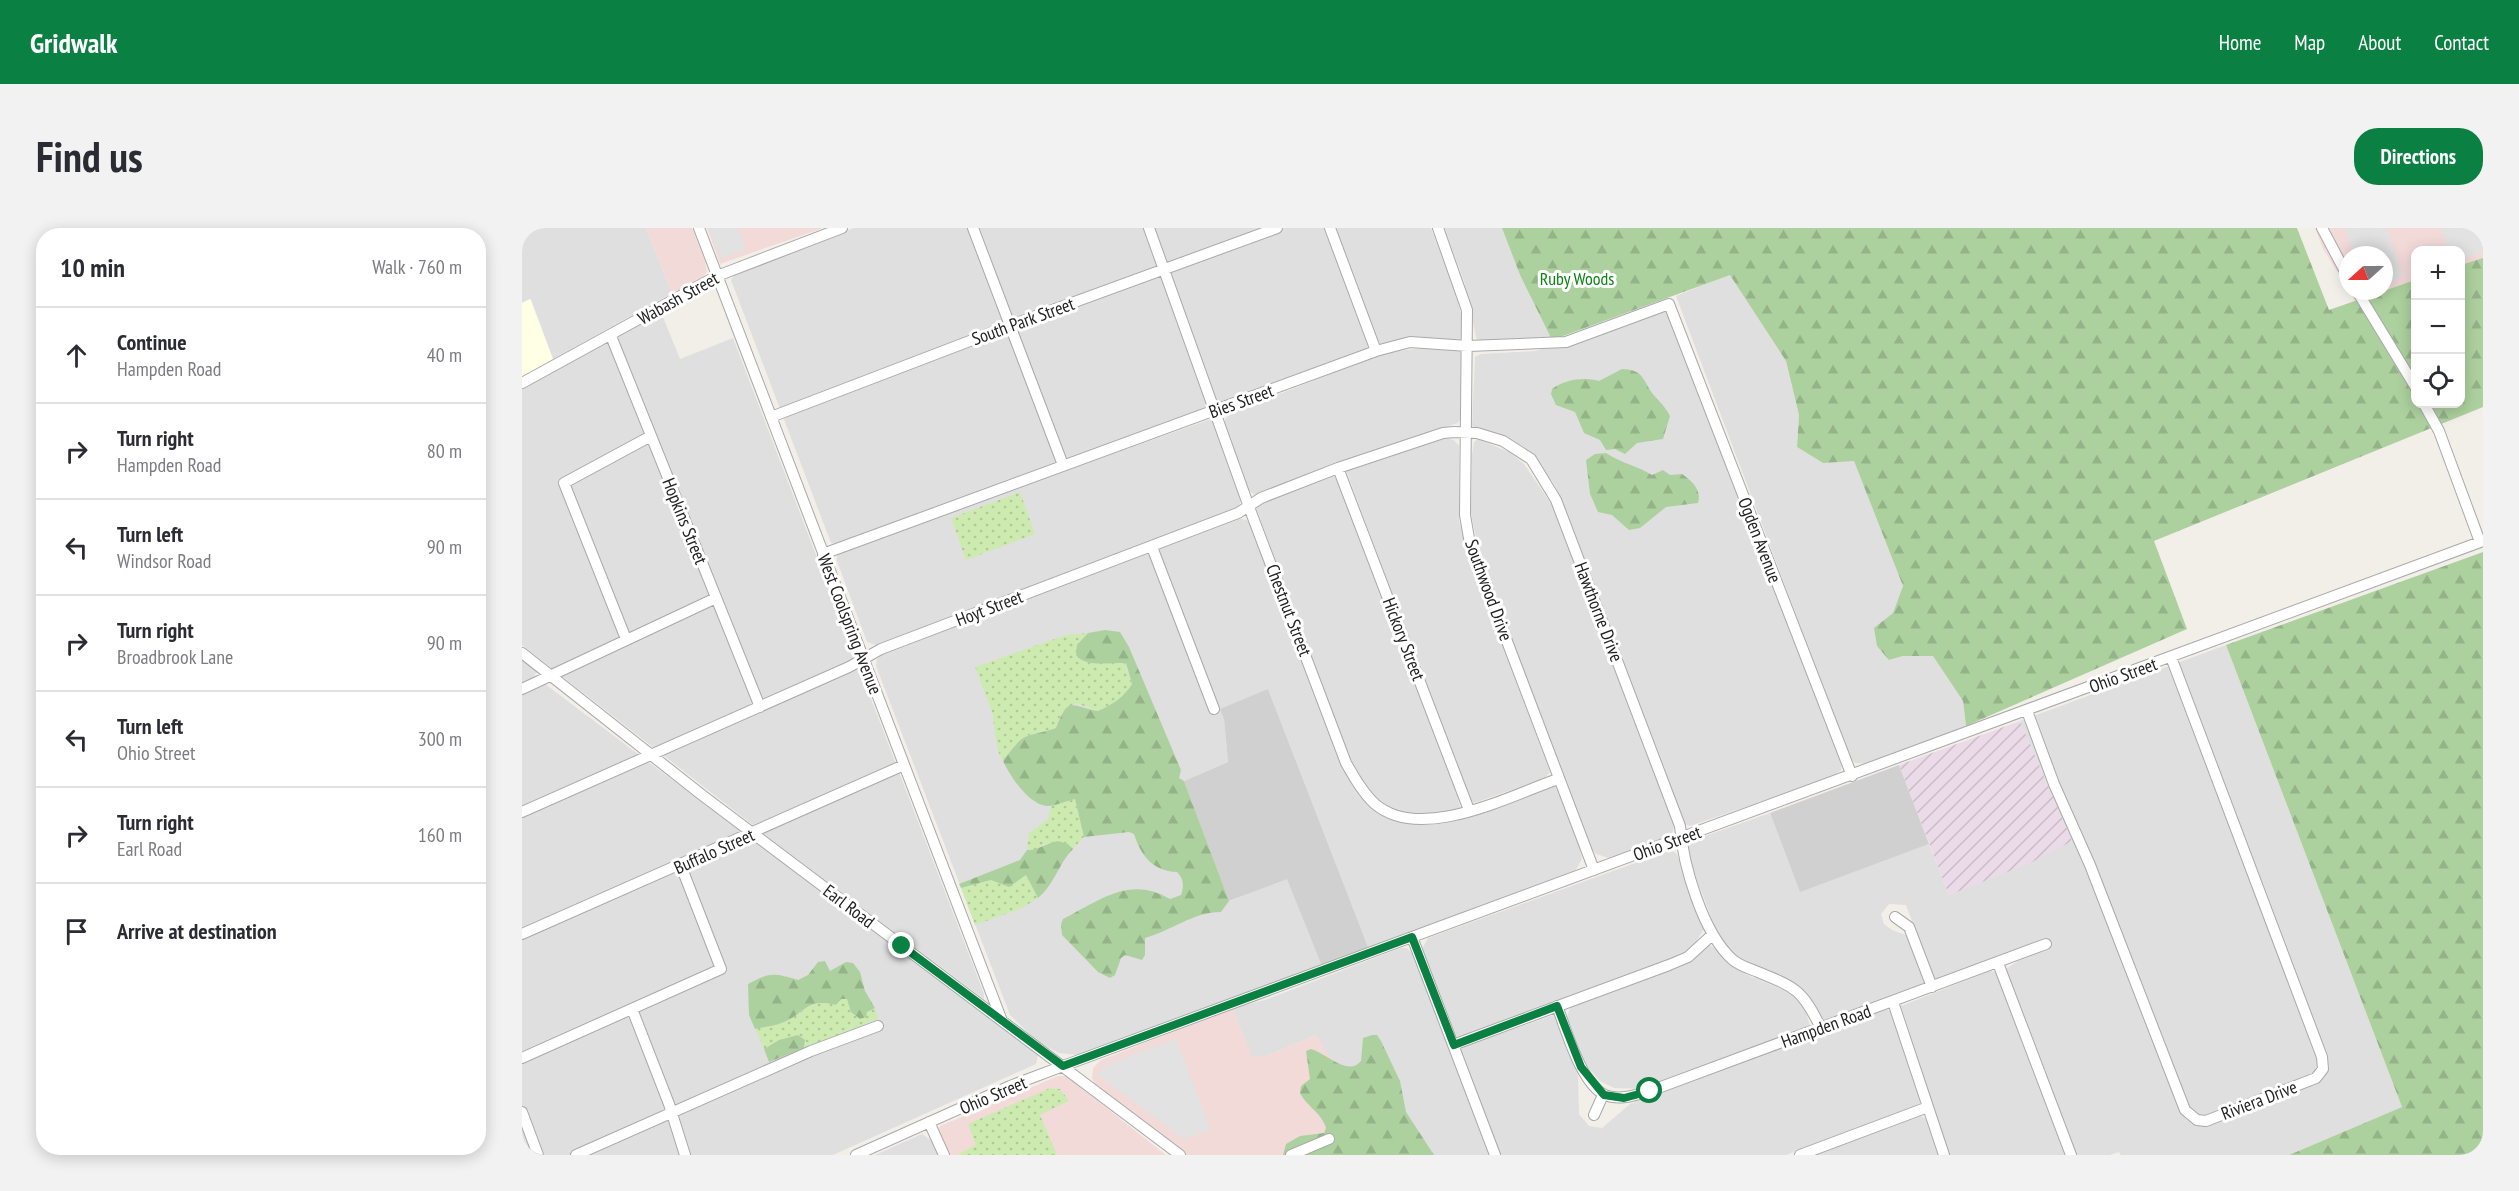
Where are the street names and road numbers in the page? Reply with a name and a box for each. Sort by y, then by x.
street label: Wabash Street [634,266,722,330]
street label: South Park Street [969,292,1077,350]
street label: Bies Street [1206,379,1276,423]
street label: Hopkins Street [657,474,713,568]
street label: Ogden Avenue [1733,494,1787,586]
street label: Southwood Drive [1460,536,1518,644]
street label: West Coolspring Avenue [813,551,887,697]
street label: Hawthorne Drive [1569,559,1629,665]
street label: Chestnut Street [1261,561,1317,659]
street label: Hoyt Street [952,585,1026,631]
street label: Hickory Street [1378,594,1430,684]
street label: Ohio Street [2086,652,2160,698]
street label: Ohio Street [1630,820,1704,866]
street label: Buffalo Street [670,823,758,879]
street label: Earl Road [819,879,879,933]
street label: Hampden Road [1778,999,1874,1053]
street label: Ohio Street [956,1071,1030,1119]
street label: Riviera Drive [2218,1075,2300,1125]

